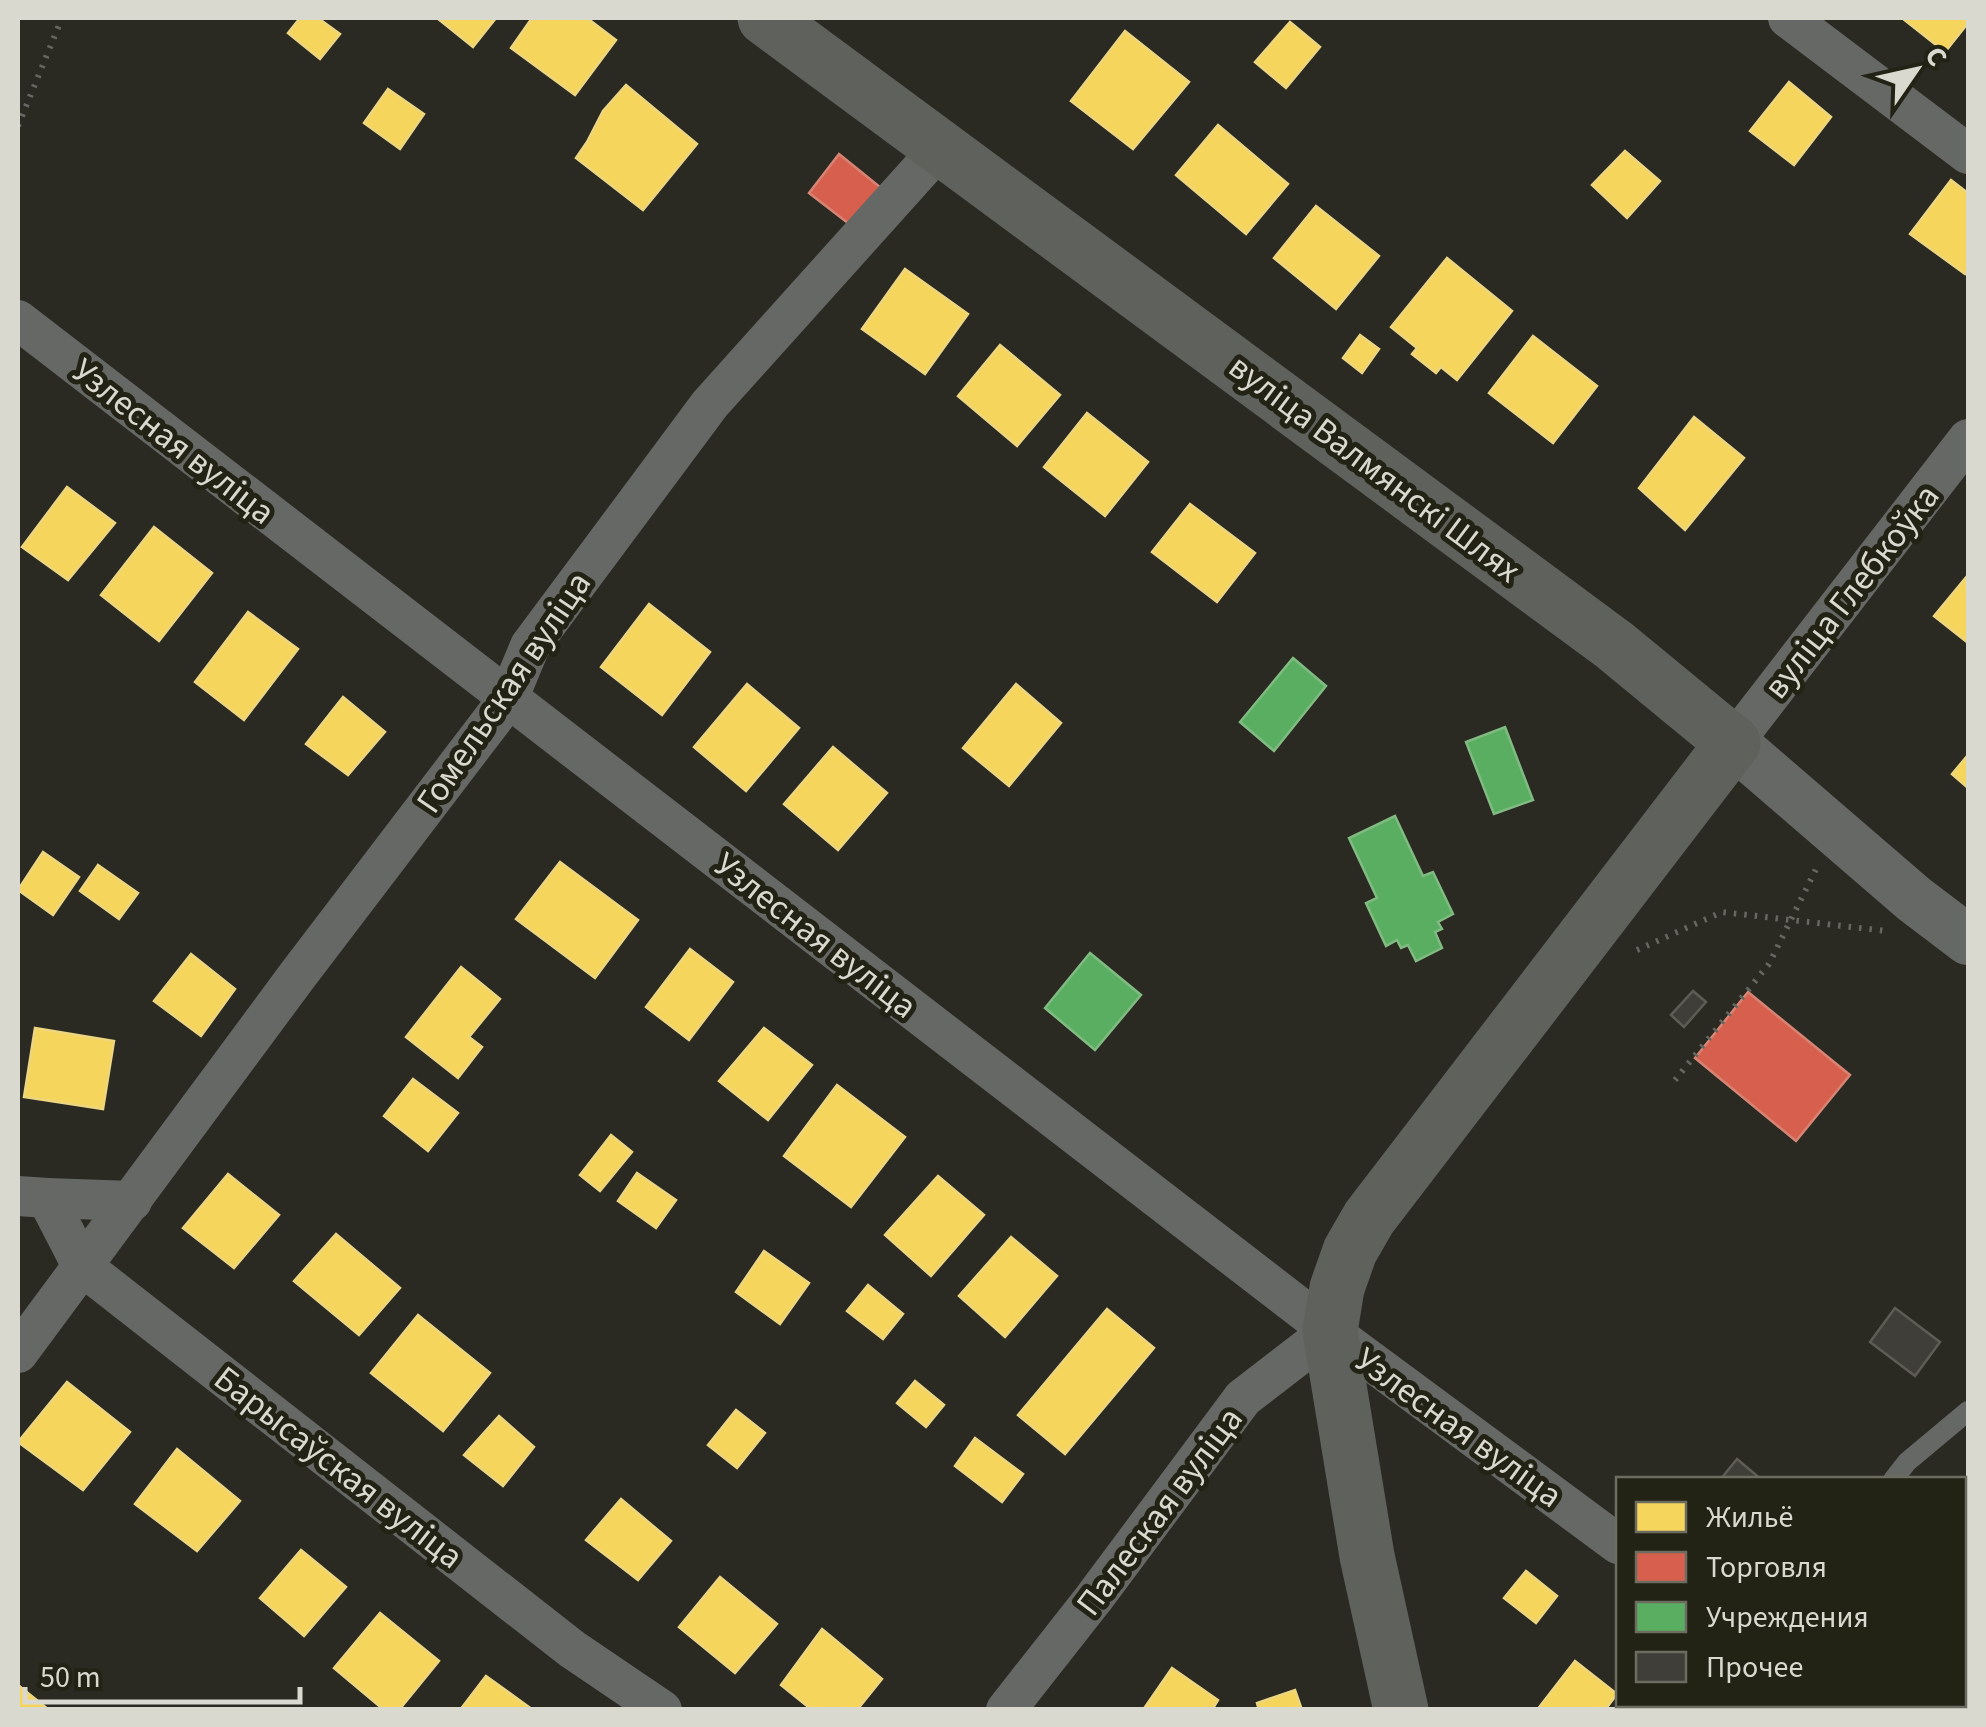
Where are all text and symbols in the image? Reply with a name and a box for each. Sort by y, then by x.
north arrow [1866,20,1966,120]
text: С [1915,39,1957,75]
street label: вуліца Валмянскі Шлях [1218,342,1531,595]
street label: Узлесная вуліца [61,347,285,537]
street label: вуліца Глебкоўка [1752,474,1952,710]
street label: Гомельская вуліца [404,562,603,823]
street label: Узлесная вуліца [703,841,927,1031]
street label: Узлесная вуліца [1345,1336,1572,1520]
street label: Барысаўская вуліца [203,1354,474,1581]
street label: Палеская вуліца [1065,1397,1255,1626]
legend [1616,1477,1966,1707]
text: Жильё [1706,1496,1793,1539]
text: Торговля [1706,1546,1827,1589]
text: Учреждения [1706,1596,1869,1639]
scale bar [25,1642,300,1704]
text: Прочее [1706,1646,1803,1689]
text: 50 m [40,1656,101,1699]

